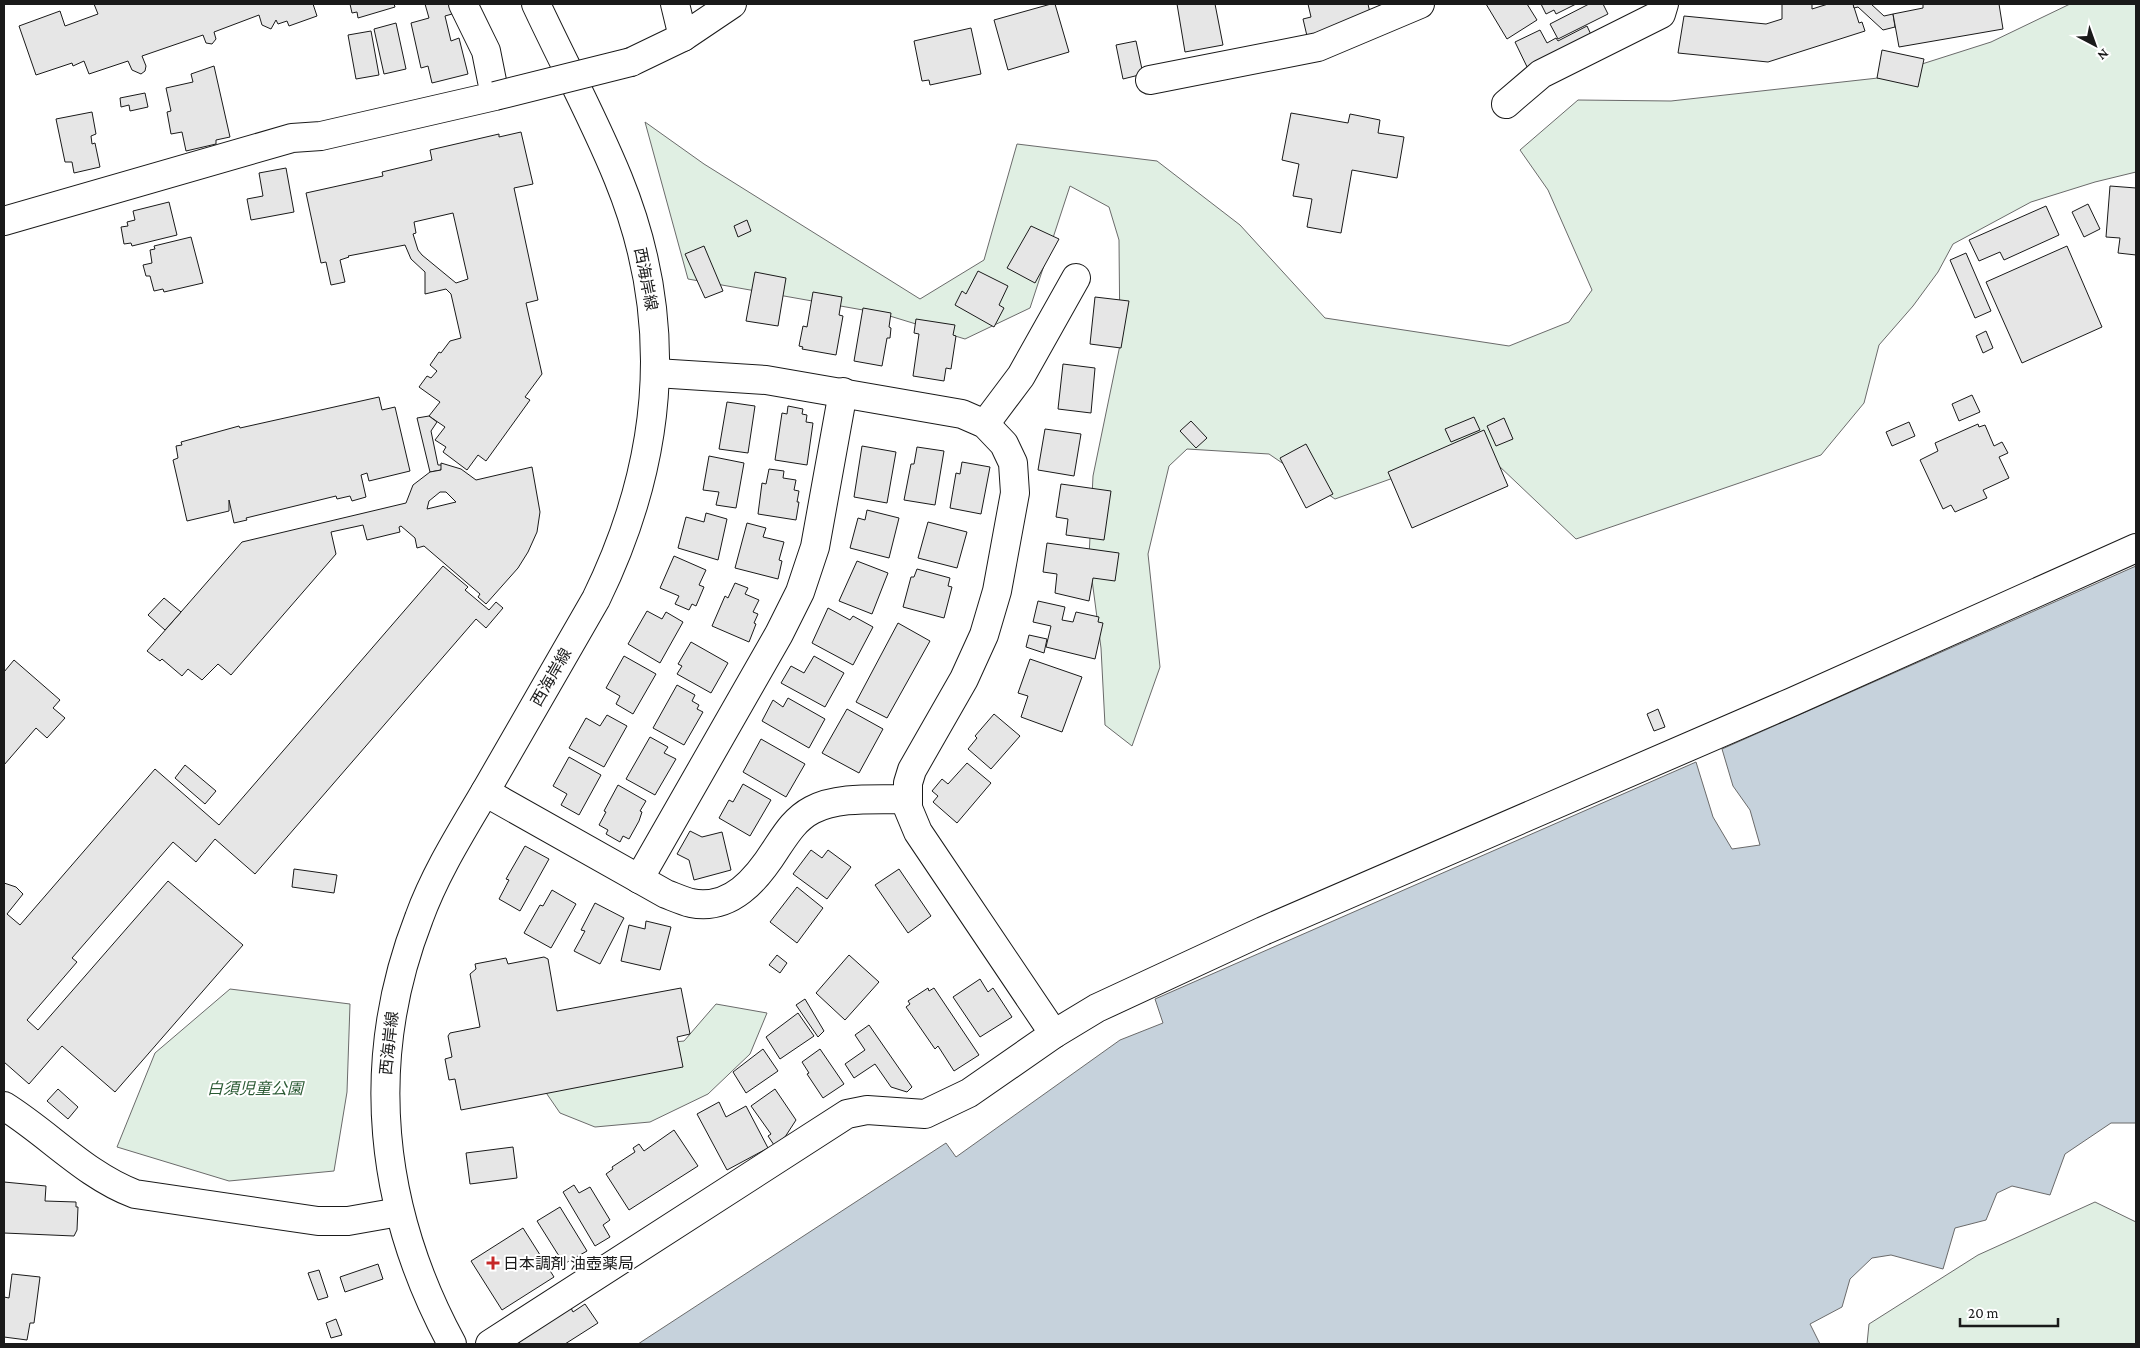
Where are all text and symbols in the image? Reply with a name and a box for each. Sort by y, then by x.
north arrow [2070,20,2120,70]
text: N [2094,46,2112,64]
street label: 西海岸線 [632,246,660,312]
street label: 西海岸線 [528,645,574,709]
street label: 西海岸線 [377,1010,401,1076]
park label: 白須児童公園 [207,1080,305,1097]
place label: 日本調剤 油壺薬局 [503,1255,634,1272]
marker: 日本調剤 油壺薬局 [487,1257,499,1269]
scale bar [1960,1296,2058,1328]
text: 20 m [1968,1305,1999,1321]

